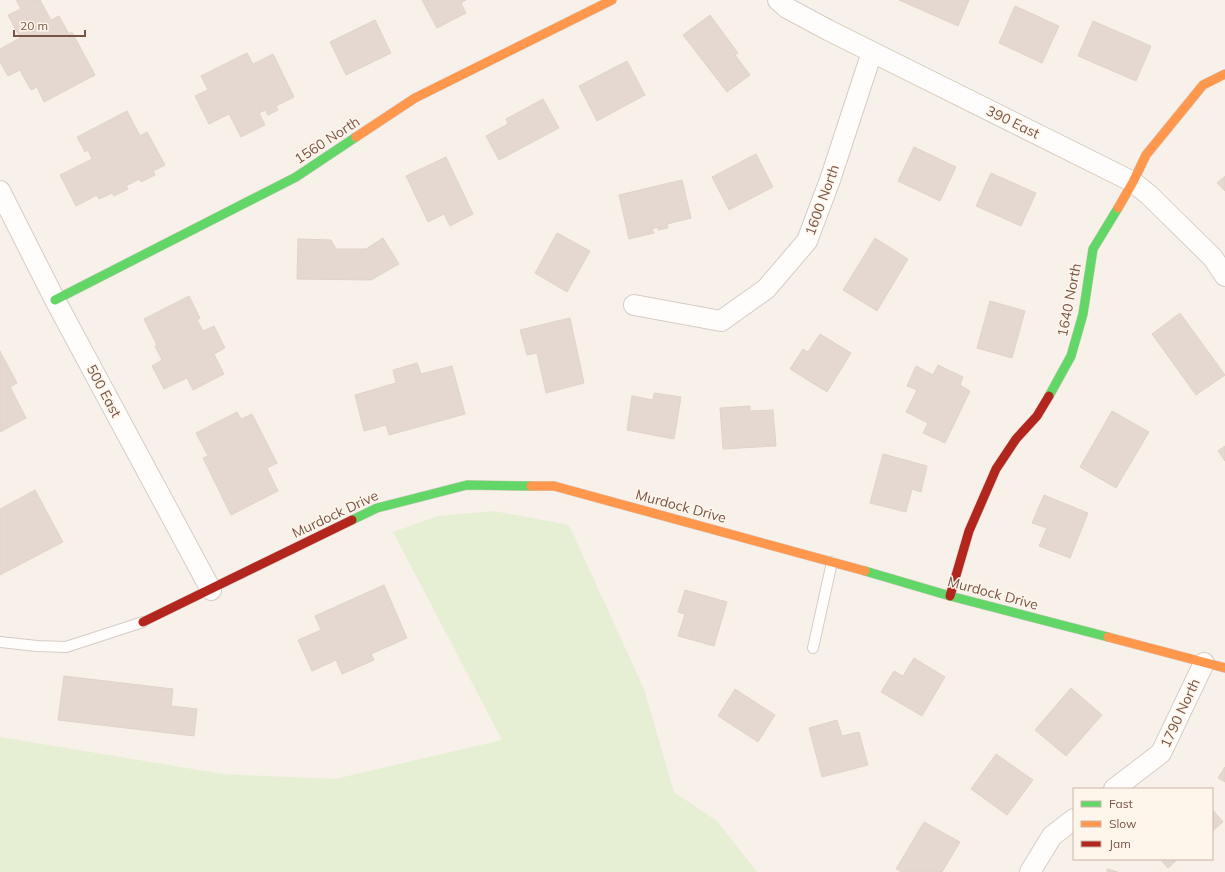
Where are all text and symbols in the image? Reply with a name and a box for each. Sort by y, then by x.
scale bar [14,12,85,38]
text: 20 m [20,18,48,33]
street label: 390 East [983,101,1043,143]
street label: 1560 North [291,112,363,168]
street label: 1600 North [801,162,843,238]
street label: 1640 North [1053,262,1085,338]
street label: 500 East [83,362,125,421]
street label: Murdock Drive [634,485,728,527]
street label: Murdock Drive [289,486,381,542]
street label: Murdock Drive [946,572,1040,614]
street label: 1790 North [1156,676,1204,750]
legend [1073,788,1213,860]
text: Fast [1109,796,1133,811]
text: Slow [1109,816,1137,831]
text: Jam [1109,836,1131,851]

